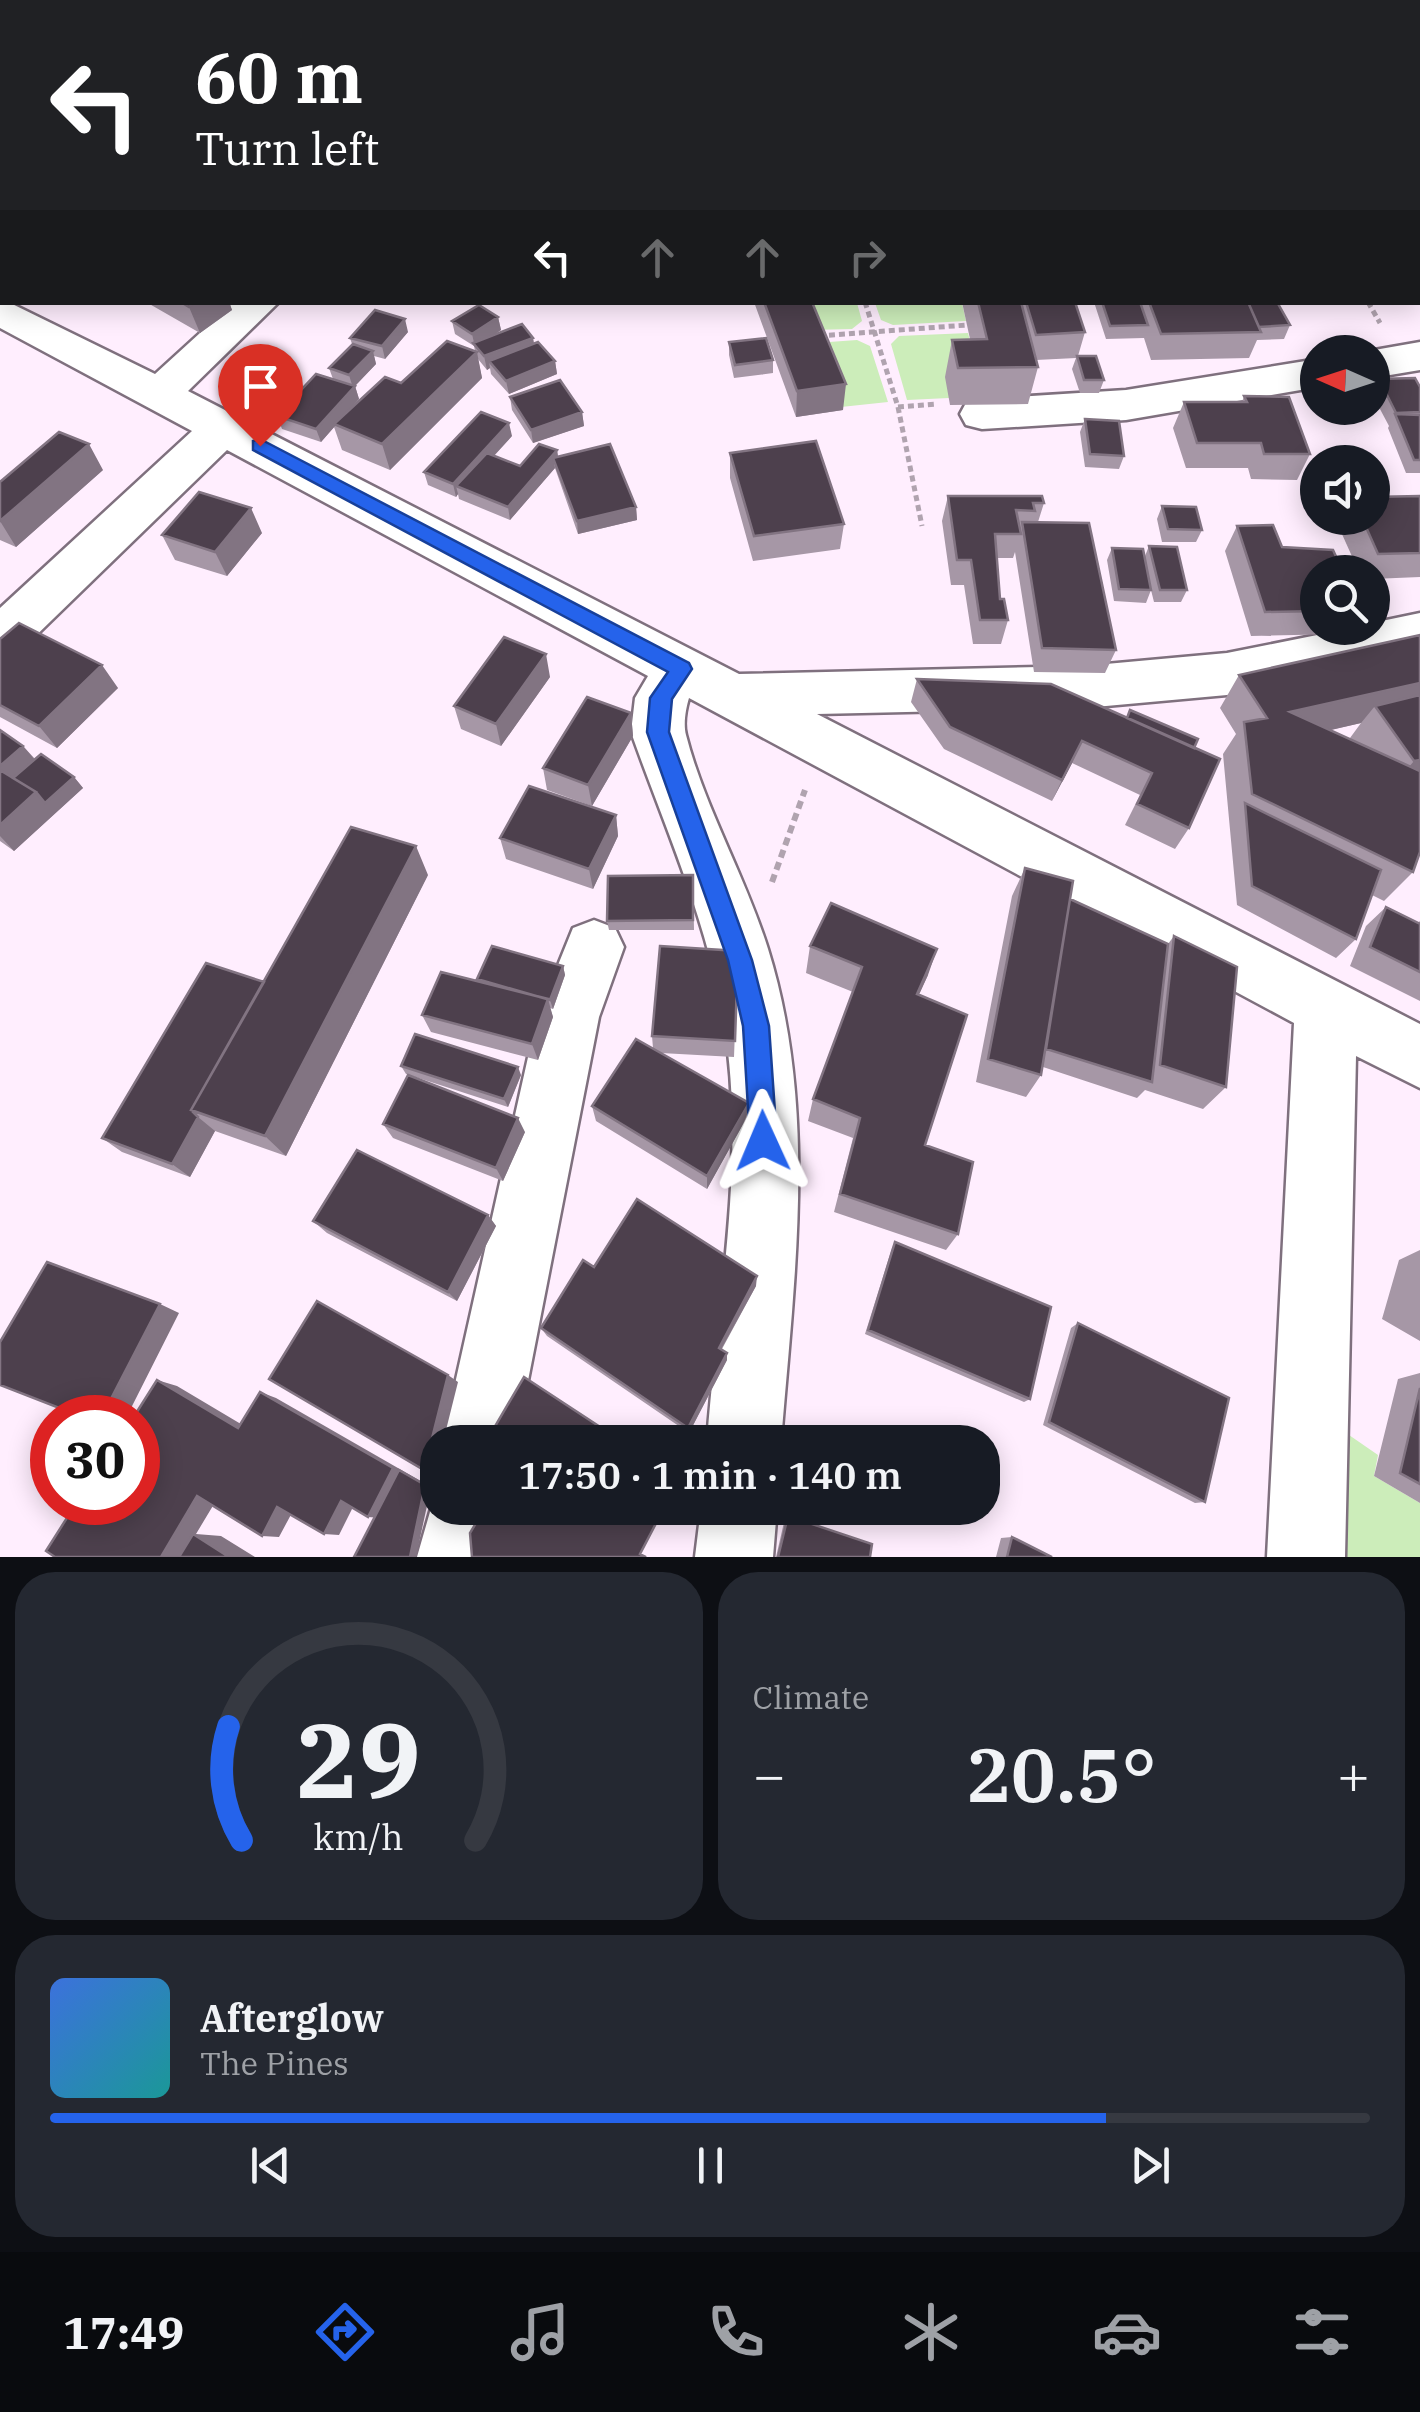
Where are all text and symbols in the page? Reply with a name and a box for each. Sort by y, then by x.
text: 60 m [195,31,363,122]
icon: left [30,40,160,170]
text: Turn left [195,119,379,177]
icon: left [525,230,580,285]
icon: ahead [630,230,685,285]
icon: ahead [735,230,790,285]
icon: right [840,230,895,285]
north arrow [1300,335,1390,425]
map controls [1300,335,1390,645]
pin [218,344,303,447]
icon: arrive [233,359,288,414]
button: sound [1300,445,1390,535]
button: search [1300,555,1390,645]
position arrow [711,1089,815,1193]
speed limit sign: 30 [30,1395,160,1525]
text: 17:50 · 1 min · 140 m [518,1450,902,1499]
text: Climate [753,1676,869,1718]
text: 29 [296,1691,421,1827]
text: 20.5° [966,1725,1157,1823]
text: − [753,1739,786,1810]
text: + [1337,1739,1370,1810]
text: km/h [314,1813,404,1860]
text: Afterglow [200,1993,384,2042]
text: The Pines [200,2042,349,2084]
icon: previous [243,2138,298,2193]
icon: pause [683,2138,738,2193]
icon: next [1123,2138,1178,2193]
icon: directions [310,2297,380,2367]
icon: music [505,2297,575,2367]
icon: phone [701,2297,771,2367]
icon: climate [896,2297,966,2367]
icon: car [1092,2297,1162,2367]
icon: filters [1287,2297,1357,2367]
text: 17:49 [63,2303,184,2361]

